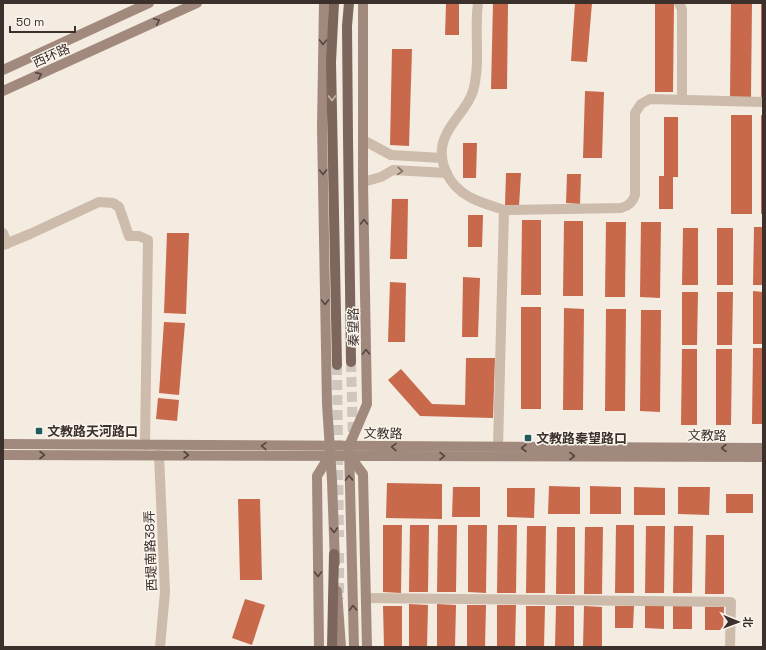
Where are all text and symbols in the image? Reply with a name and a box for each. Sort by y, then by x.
scale bar [10,8,75,34]
text: 50 m [16,14,44,30]
one-way arrow [152,18,160,26]
one-way arrow [319,39,327,45]
street label: 西环路 [30,40,72,71]
one-way arrow [34,72,42,80]
one-way arrow [328,95,337,101]
one-way arrow [397,166,403,175]
one-way arrow [319,169,327,175]
one-way arrow [360,219,368,225]
one-way arrow [321,299,329,305]
street label: 秦望路 [345,307,362,347]
one-way arrow [362,349,370,355]
place label: 文教路天河路口 [47,423,138,440]
street label: 文教路 [363,425,403,442]
marker: 文教路天河路口 [34,426,44,436]
street label: 文教路 [687,427,727,444]
place label: 文教路秦望路口 [536,430,627,447]
marker: 文教路秦望路口 [523,433,533,443]
one-way arrow [261,442,267,450]
one-way arrow [391,442,397,451]
one-way arrow [521,444,527,452]
one-way arrow [721,444,727,452]
one-way arrow [39,451,45,459]
one-way arrow [183,451,189,459]
one-way arrow [439,452,445,460]
one-way arrow [569,452,575,460]
one-way arrow [345,475,354,481]
street label: 西堤南路38弄 [141,510,160,592]
one-way arrow [329,527,338,533]
one-way arrow [314,571,322,577]
north arrow [718,602,758,642]
one-way arrow [349,605,357,611]
text: 北 [741,617,755,628]

